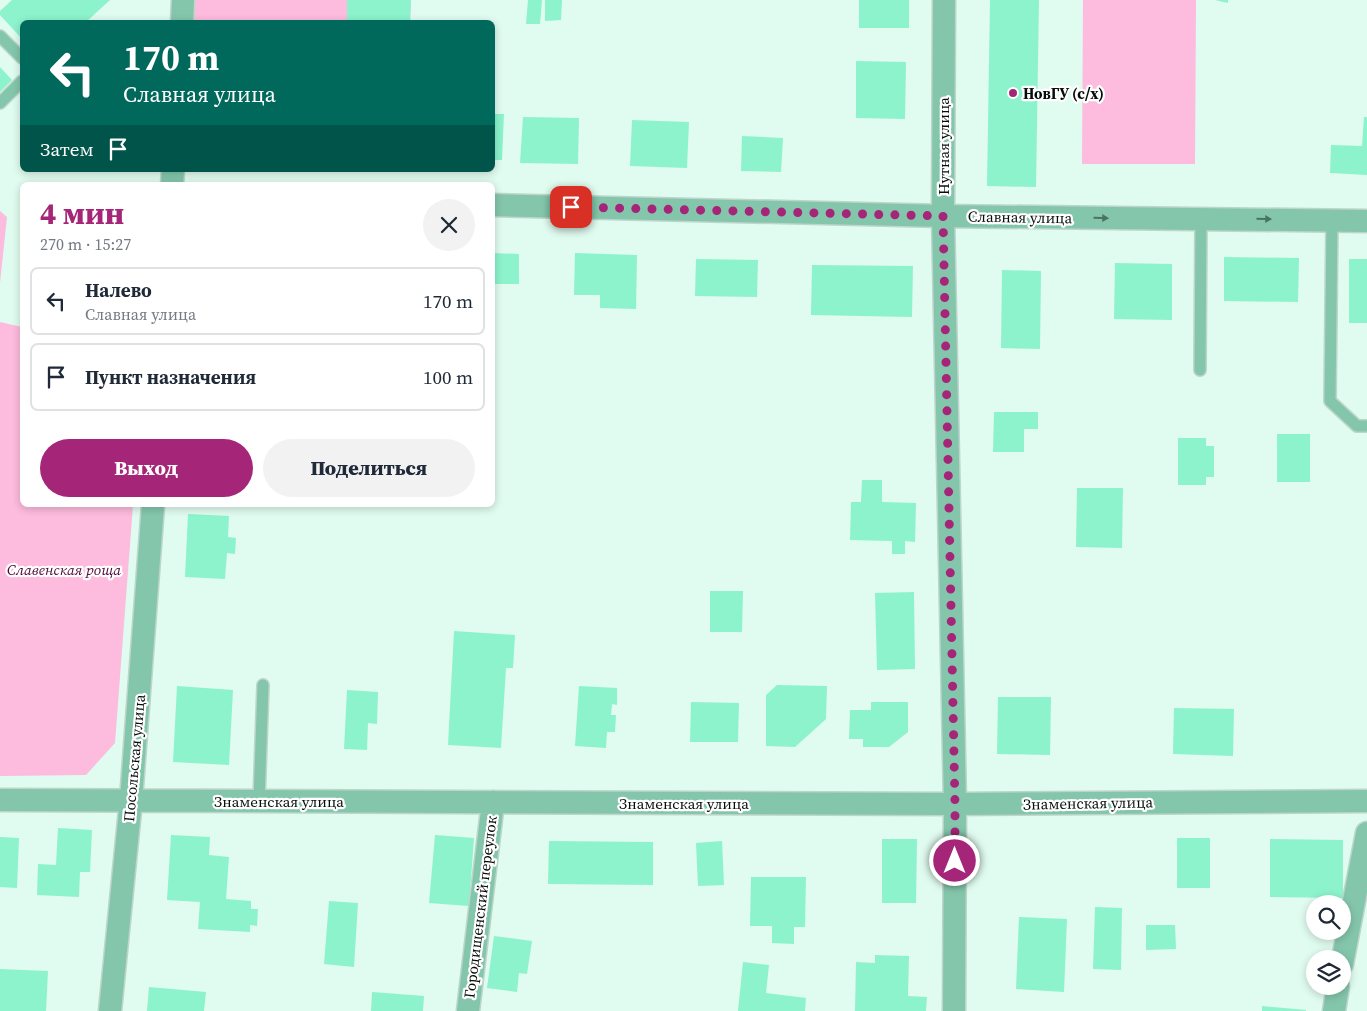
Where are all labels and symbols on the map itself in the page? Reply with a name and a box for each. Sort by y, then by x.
place label: НовГУ (с/х) [1023,83,1104,104]
marker: НовГУ (с/х) [1007,87,1019,99]
street label: Нутная улица [933,97,954,195]
pin [550,186,592,228]
street label: Славная улица [968,206,1073,228]
one-way arrow [1093,214,1109,222]
one-way arrow [1256,215,1272,223]
park label: Славенская роща [7,559,121,580]
street label: Посольская улица [118,693,150,823]
street label: Знаменская улица [214,791,344,812]
street label: Знаменская улица [1023,791,1154,815]
street label: Знаменская улица [619,793,749,814]
street label: Городищенский переулок [458,814,502,999]
position arrow [928,834,980,886]

